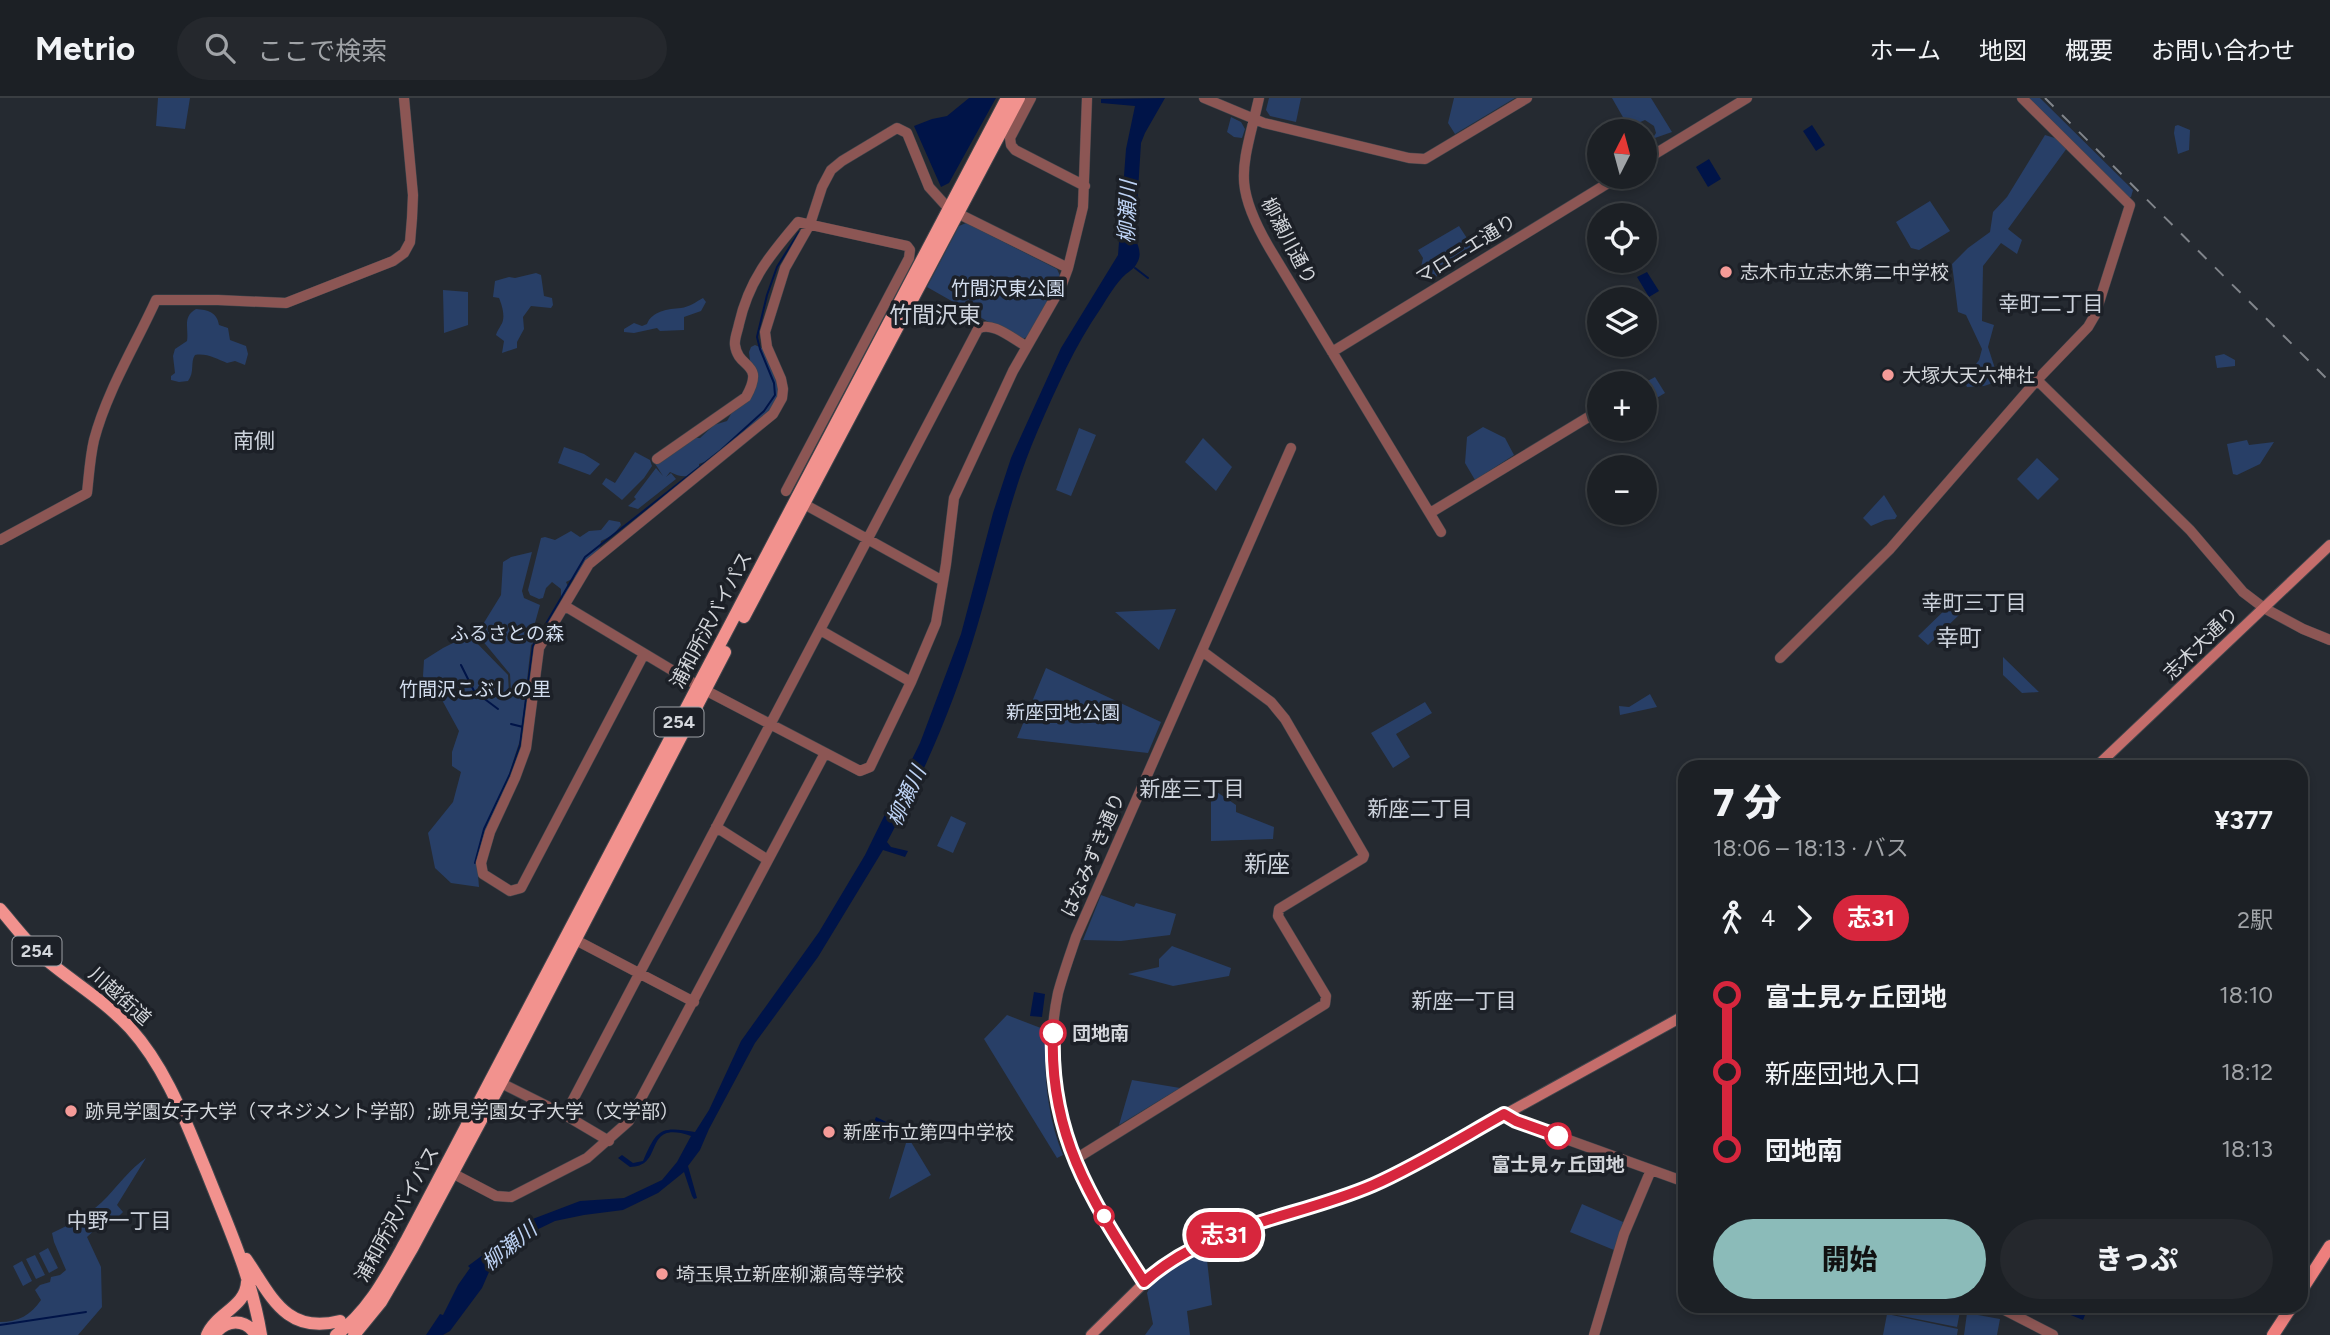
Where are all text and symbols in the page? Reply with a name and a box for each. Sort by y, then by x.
search box [177,17,667,80]
text: Metrio [35,29,135,68]
icon: search [201,29,239,67]
text: ここで検索 [257,35,387,67]
text: ホーム [1870,36,1941,65]
text: 地図 [1979,36,2027,65]
text: 概要 [2065,36,2113,65]
text: お問い合わせ [2151,36,2295,65]
north arrow [1587,119,1657,189]
map controls [1587,119,1657,525]
water label: 柳瀬川 [1113,178,1141,244]
street label: 柳瀬川通り [1257,194,1321,288]
button: locate [1587,203,1657,273]
street label: マロニエ通り [1412,209,1520,289]
place label: 志木市立志木第二中学校 [1740,261,1949,284]
marker: 志木市立志木第二中学校 [1718,264,1734,280]
park label: 竹間沢東公園 [951,277,1065,300]
button: layers [1587,287,1657,357]
district label: 幸町二丁目 [1999,291,2104,316]
district label: 竹間沢東 [889,301,981,329]
place label: 大塚大天六神社 [1902,364,2035,387]
marker: 大塚大天六神社 [1880,367,1896,383]
button: + [1587,371,1657,441]
district label: 南側 [233,428,275,453]
button: − [1587,455,1657,525]
street label: 浦和所沢バイパス [665,548,757,692]
district label: 幸町三丁目 [1922,590,2027,615]
street label: 志木大通り [2159,602,2243,684]
park label: ふるさとの森 [450,622,564,645]
district label: 幸町 [1936,624,1982,652]
park label: 竹間沢こぶしの里 [399,678,551,701]
park label: 新座団地公園 [1006,701,1120,724]
road number: 254 [654,708,704,736]
water label: 柳瀬川 [881,760,931,830]
district label: 新座三丁目 [1140,776,1245,801]
text: 7 分 [1713,780,1781,826]
street label: はなみずき通り [1056,789,1130,921]
district label: 新座二丁目 [1368,796,1473,821]
text: ¥377 [2214,804,2273,836]
text: 18:06 – 18:13 · バス [1713,834,1909,862]
district label: 新座 [1244,850,1290,878]
icon: walk [1713,899,1751,937]
icon: forward [1785,899,1823,937]
text: 志31 [1847,903,1895,932]
text: 4 [1761,904,1775,932]
text: 2駅 [2237,906,2273,934]
road number: 254 [12,936,61,966]
street label: 川越街道 [84,962,156,1030]
text: 富士見ヶ丘団地 [1765,981,1947,1013]
text: 18:10 [2219,981,2273,1009]
district label: 新座一丁目 [1412,988,1517,1013]
marker: 団地南 [1040,1020,1066,1046]
place label: 団地南 [1072,1022,1129,1045]
text: 新座団地入口 [1765,1058,1921,1090]
text: 18:12 [2221,1058,2273,1086]
place label: 跡見学園女子大学（マネジメント学部）;跡見学園女子大学（文学部） [85,1100,679,1123]
marker: 跡見学園女子大学（マネジメント学部）;跡見学園女子大学（文学部） [63,1103,79,1119]
place label: 新座市立第四中学校 [843,1121,1014,1144]
marker: 富士見ヶ丘団地 [1545,1123,1571,1149]
marker: 新座市立第四中学校 [821,1124,837,1140]
text: 団地南 [1765,1135,1843,1167]
text: 18:13 [2222,1135,2273,1163]
street label: 浦和所沢バイパス [350,1142,444,1286]
place label: 富士見ヶ丘団地 [1491,1153,1625,1176]
unlabelled marker [1094,1206,1114,1226]
district label: 中野一丁目 [67,1208,172,1233]
line badge: 志31 [1184,1212,1264,1258]
water label: 柳瀬川 [477,1215,543,1276]
button: 開始 [1713,1219,1986,1299]
button: きっぷ [2000,1219,2273,1299]
text: 志31 [1200,1220,1248,1249]
place label: 埼玉県立新座柳瀬高等学校 [676,1263,904,1286]
marker: 埼玉県立新座柳瀬高等学校 [654,1266,670,1282]

